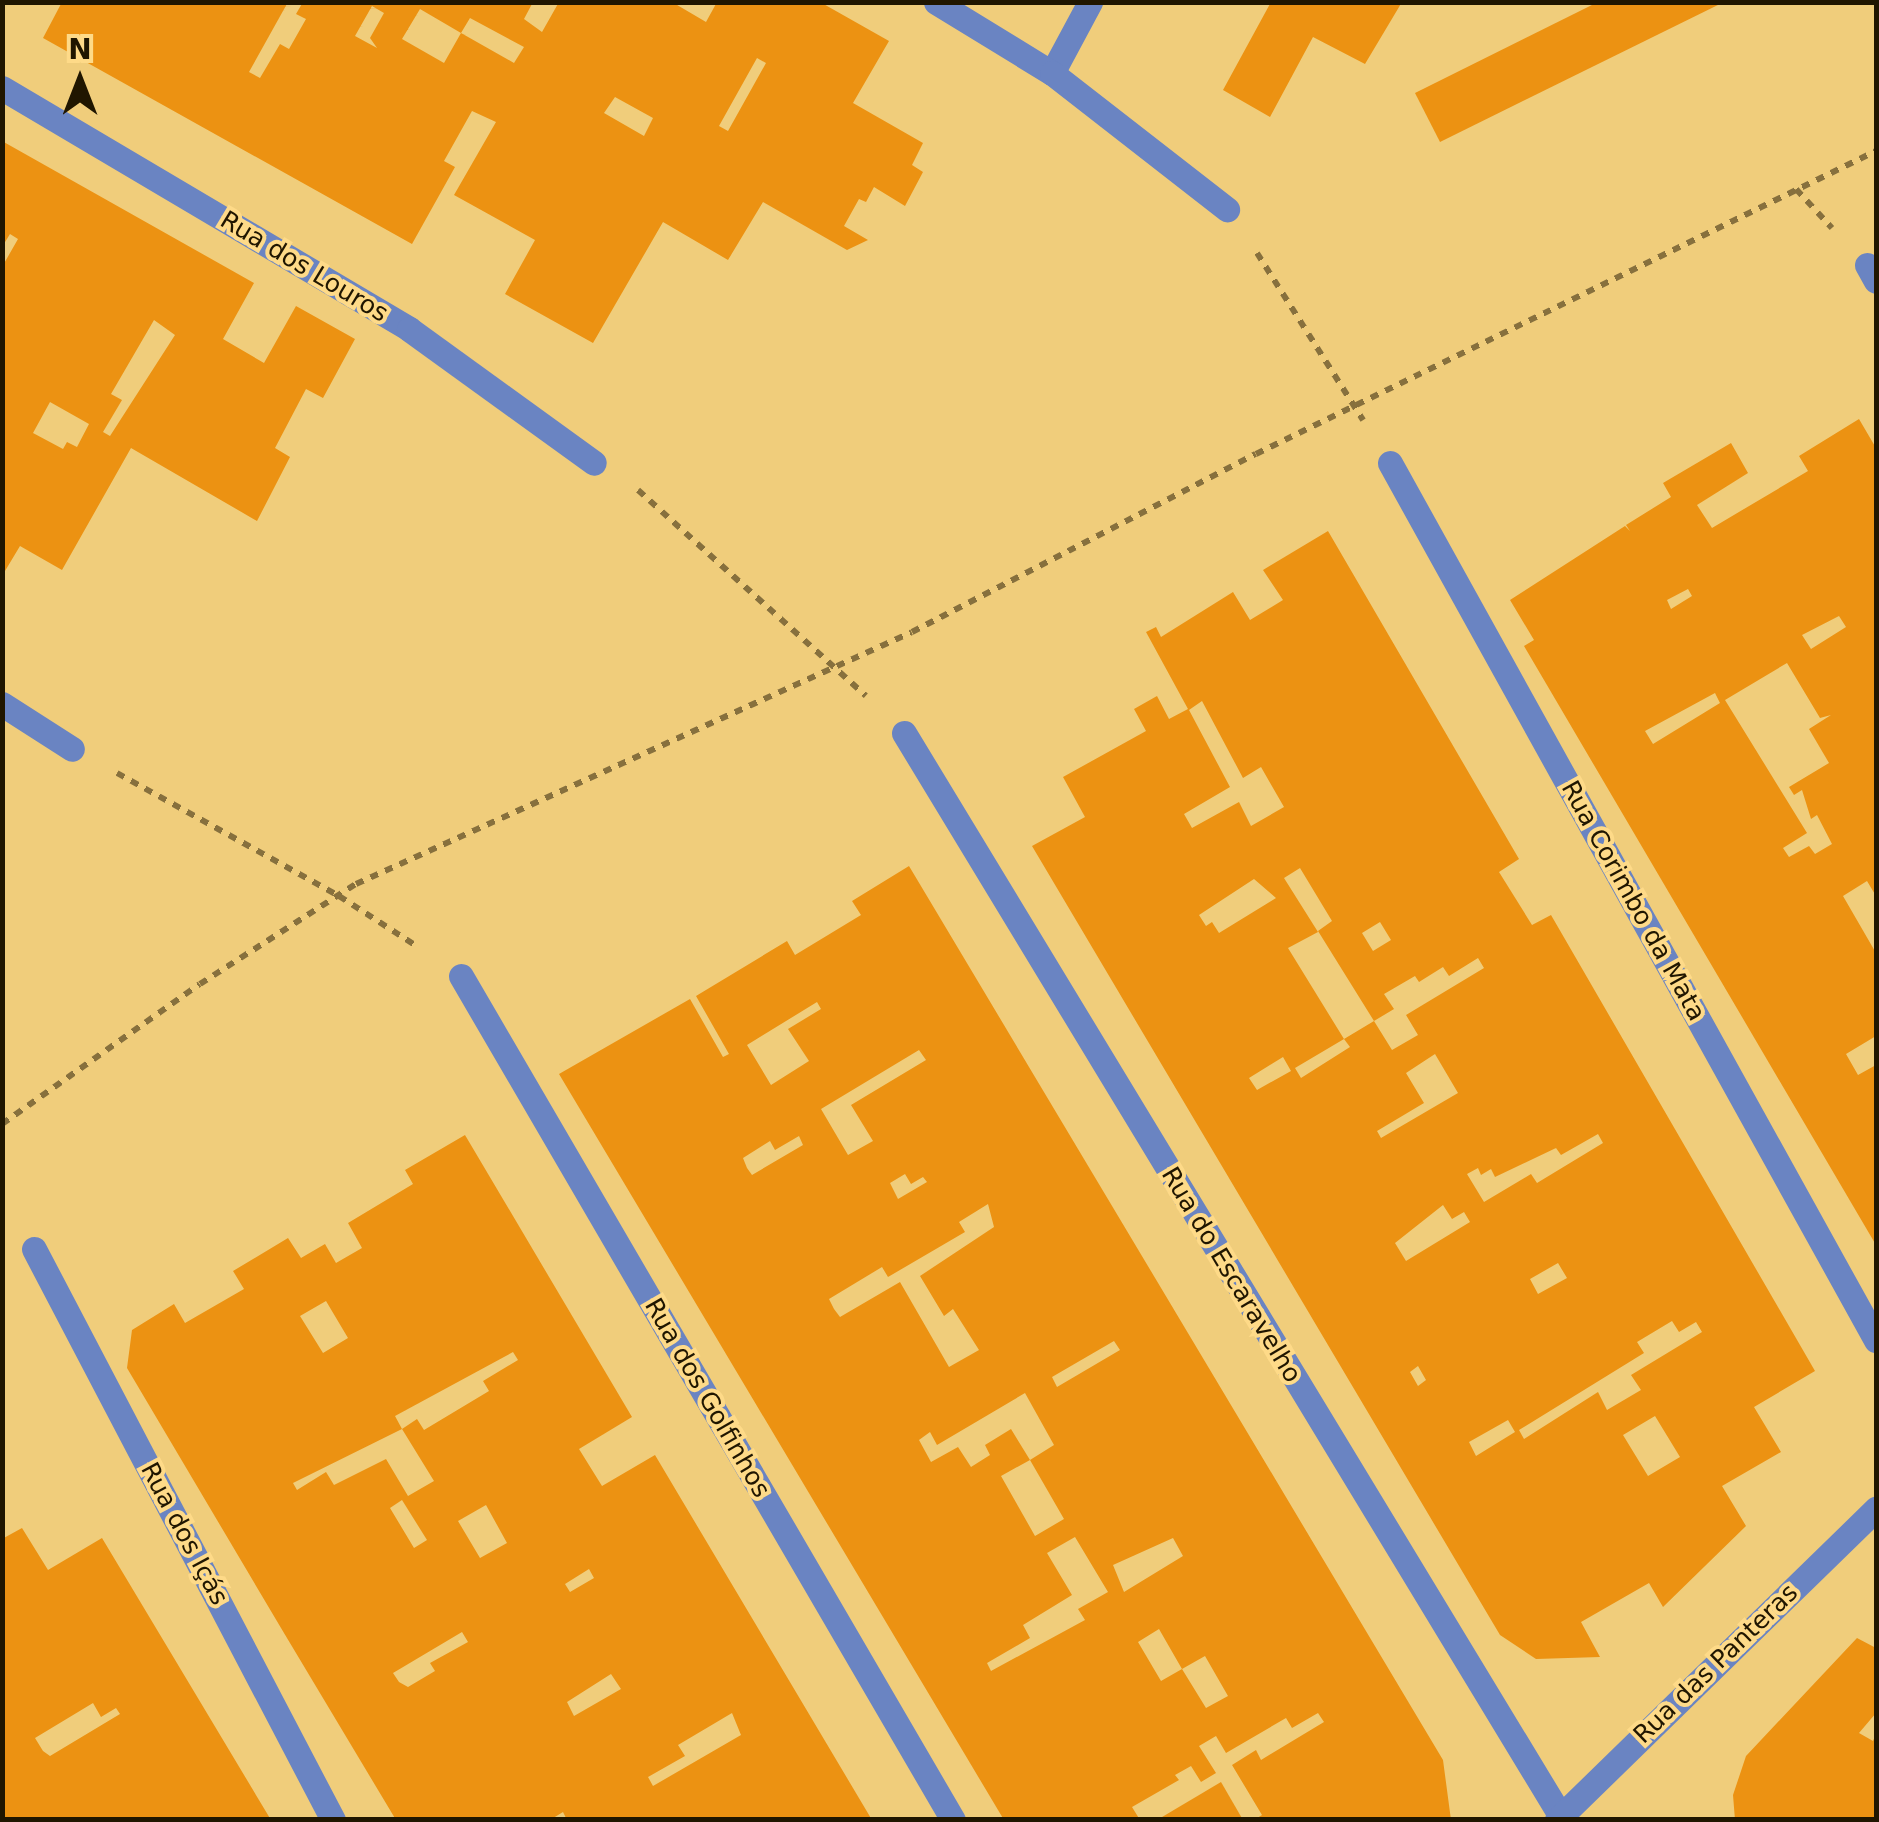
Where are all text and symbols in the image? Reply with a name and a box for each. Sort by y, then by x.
north arrow [30,30,130,130]
text: N [68,33,92,66]
street label: Rua dos Louros [215,205,393,329]
street label: Rua Corimbo da Mata [1554,776,1712,1026]
street label: Rua do Escaravelho [1155,1162,1307,1388]
street label: Rua dos Golfinhos [638,1293,776,1503]
street label: Rua dos Içás [134,1458,234,1610]
street label: Rua das Panteras [1628,1578,1804,1750]

